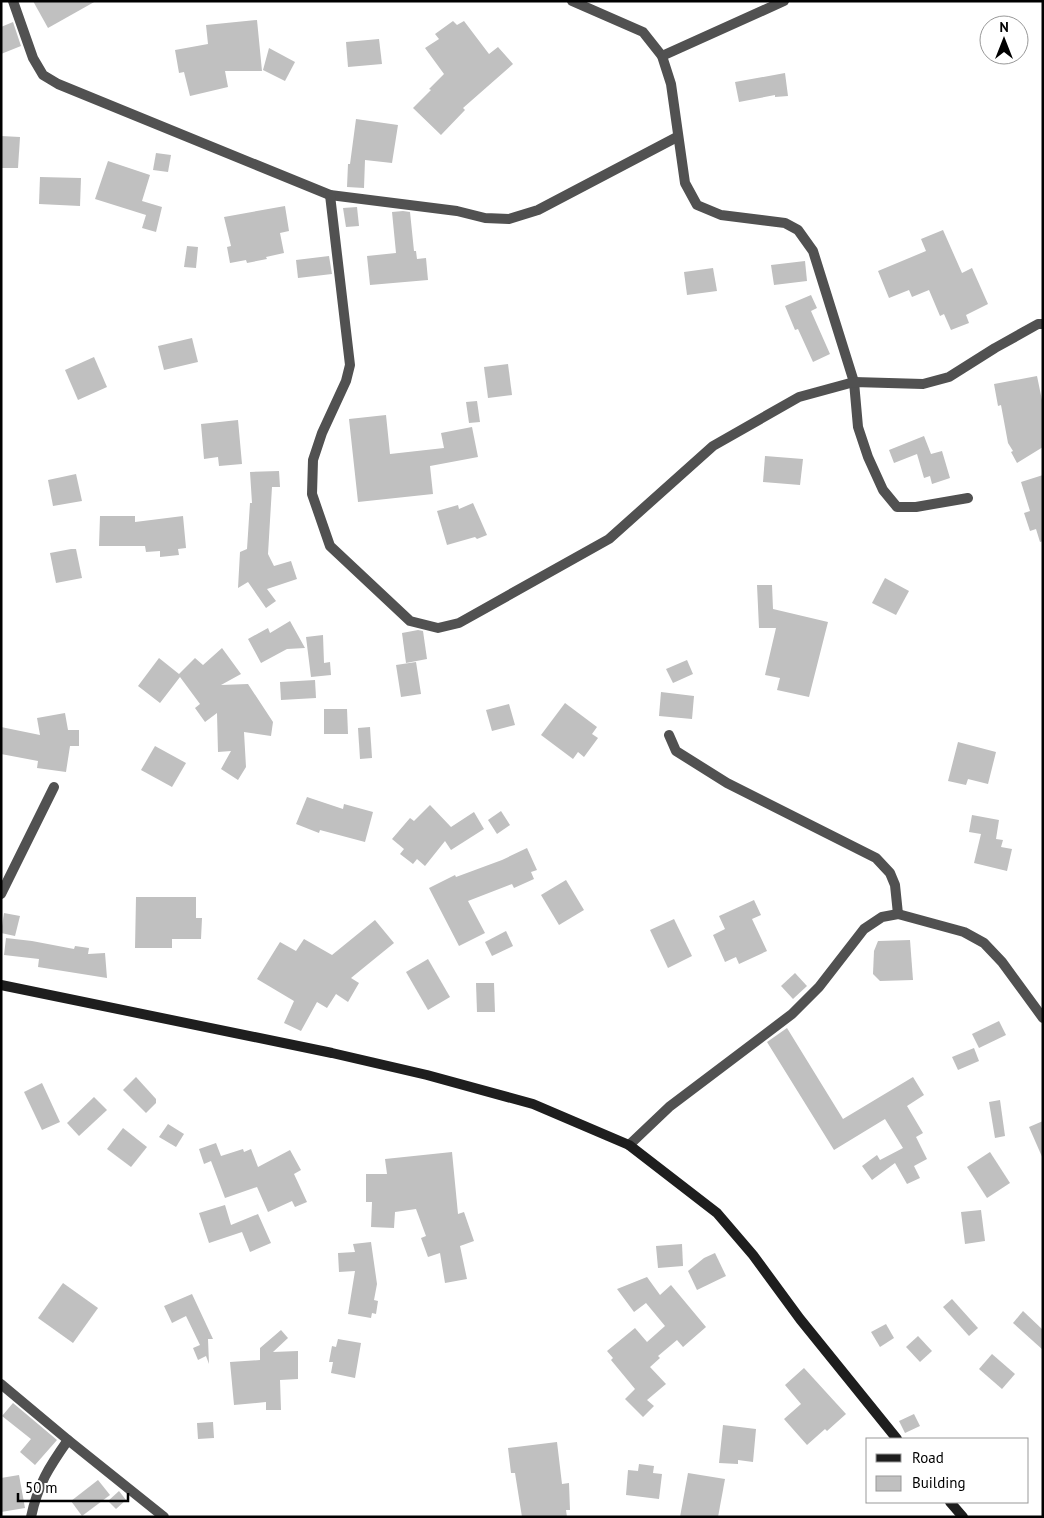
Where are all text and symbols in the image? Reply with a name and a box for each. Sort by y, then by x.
north arrow [979,15,1029,65]
text: N [999,18,1009,36]
legend [866,1438,1029,1503]
text: Road [912,1448,944,1467]
scale bar [18,1470,128,1502]
text: Building [912,1473,966,1492]
text: 50 m [25,1478,58,1497]

